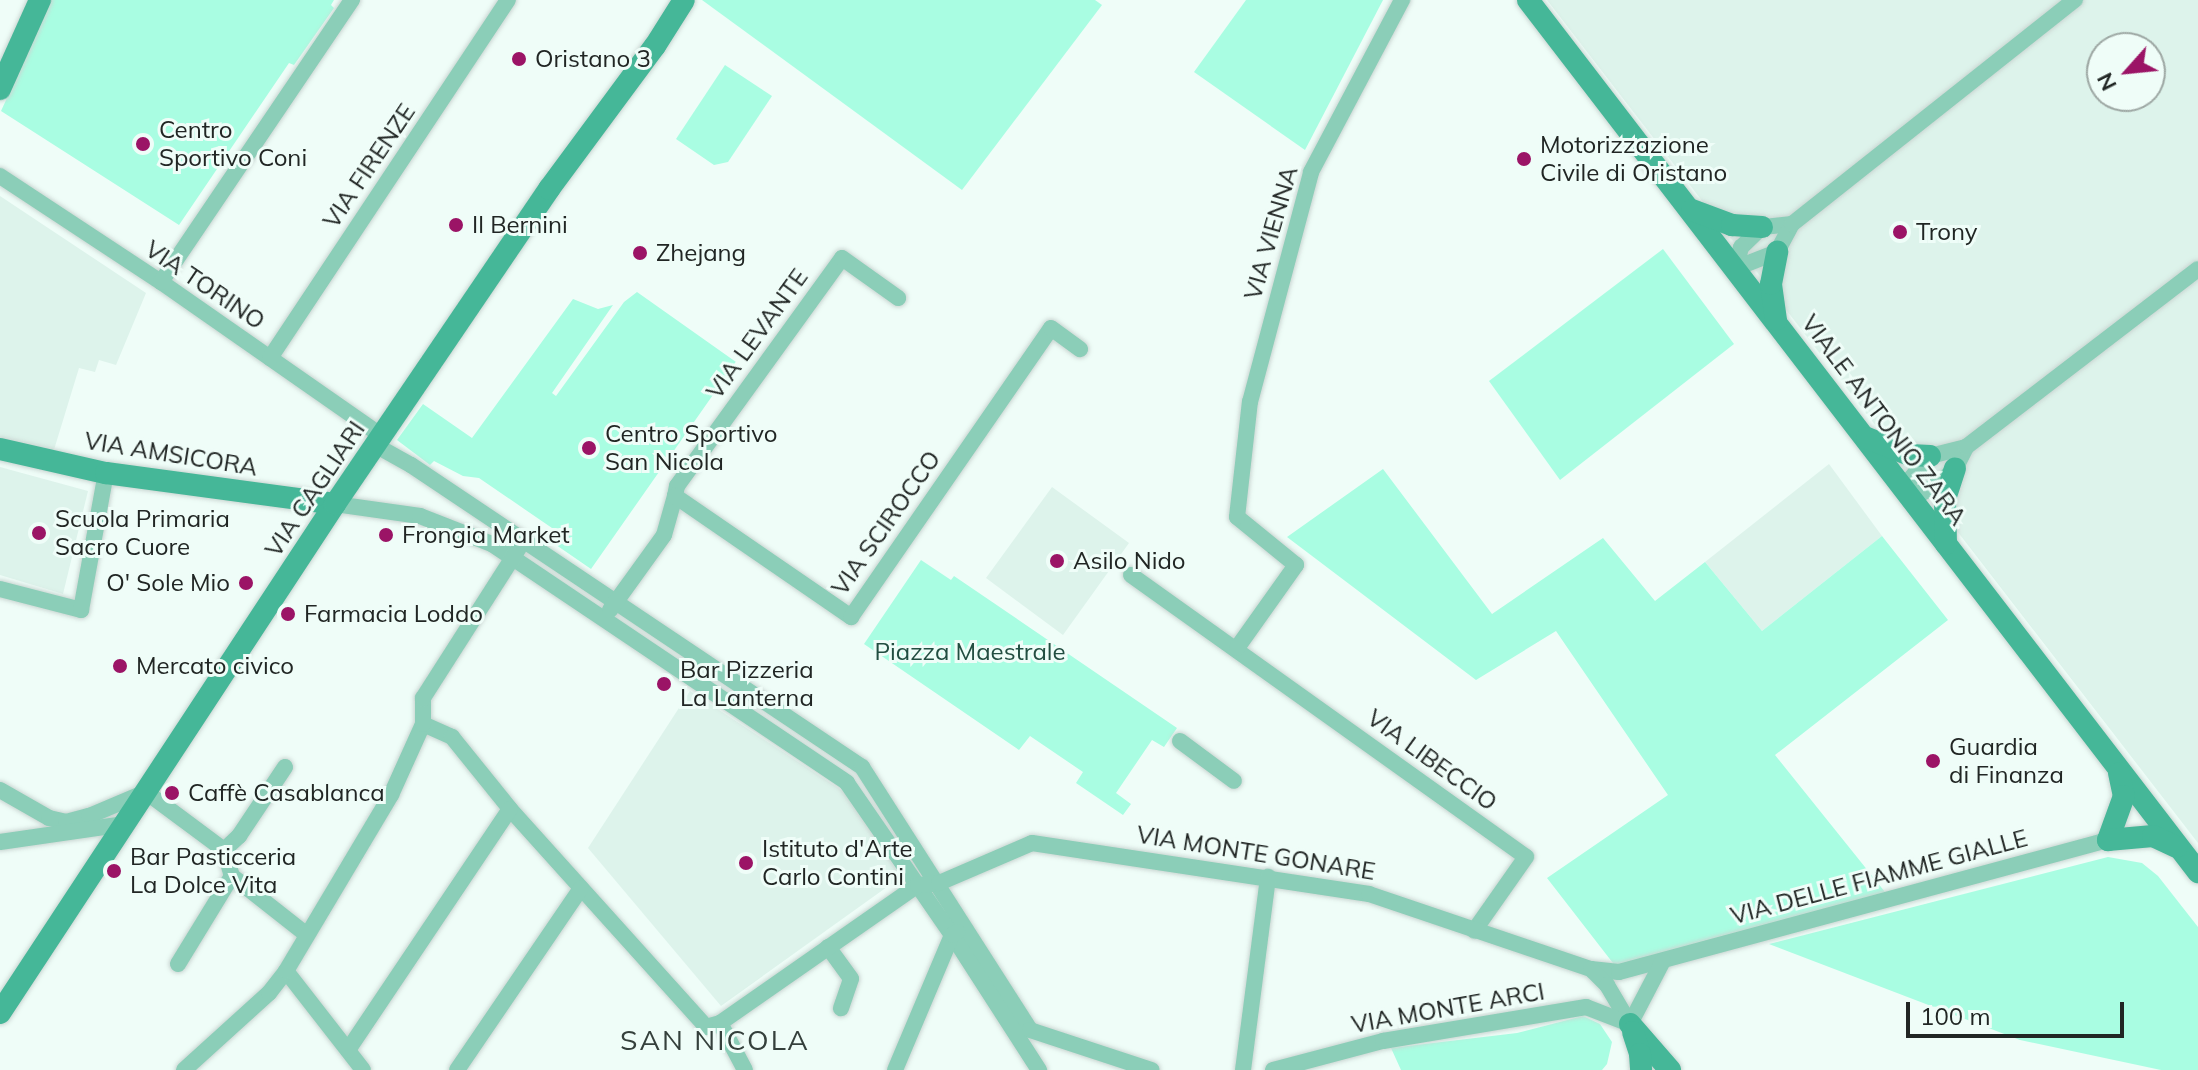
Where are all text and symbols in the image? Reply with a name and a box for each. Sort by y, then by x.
north arrow [2086,32,2166,112]
place label: Oristano 3 [535,45,651,73]
marker: Oristano 3 [510,50,528,68]
text: N [2090,68,2123,96]
street label: VIA FIRENZE [317,98,421,234]
place label: Centro Sportivo Coni [159,116,307,172]
place label: Motorizzazione Civile di Oristano [1540,131,1727,187]
marker: Centro Sportivo Coni [134,135,152,153]
marker: Motorizzazione Civile di Oristano [1515,150,1533,168]
street label: VIA VIENNA [1238,163,1304,303]
place label: Il Bernini [472,211,568,239]
marker: Il Bernini [447,216,465,234]
place label: Trony [1916,218,1978,246]
marker: Trony [1891,223,1909,241]
street label: VIA TORINO [140,234,270,336]
place label: Zhejang [656,239,746,267]
marker: Zhejang [631,244,649,262]
street label: VIA LEVANTE [700,263,814,405]
street label: VIALE ANTONIO ZARA [1795,309,1973,531]
street label: VIA CAGLIARI [259,416,371,562]
place label: Centro Sportivo San Nicola [605,420,777,476]
street label: VIA AMSICORA [82,426,260,482]
marker: Centro Sportivo San Nicola [580,439,598,457]
street label: VIA SCIROCCO [826,445,946,601]
place label: Scuola Primaria Sacro Cuore [55,505,230,561]
place label: Frongia Market [402,521,570,549]
marker: Scuola Primaria Sacro Cuore [30,524,48,542]
marker: Frongia Market [377,526,395,544]
place label: Asilo Nido [1073,547,1186,575]
marker: Asilo Nido [1048,552,1066,570]
place label: O' Sole Mio [106,569,230,597]
marker: O' Sole Mio [237,574,255,592]
place label: Farmacia Loddo [304,600,483,628]
marker: Farmacia Loddo [279,605,297,623]
park label: Piazza Maestrale [874,638,1066,666]
place label: Mercato civico [136,652,294,680]
place label: Bar Pizzeria La Lanterna [680,656,814,712]
marker: Mercato civico [111,657,129,675]
marker: Bar Pizzeria La Lanterna [655,675,673,693]
street label: VIA LIBECCIO [1361,703,1503,817]
place label: Guardia di Finanza [1949,733,2064,789]
marker: Guardia di Finanza [1924,752,1942,770]
place label: Caffè Casablanca [188,779,385,807]
marker: Caffè Casablanca [163,784,181,802]
street label: VIA MONTE GONARE [1135,820,1377,886]
street label: VIA DELLE FIAMME GIALLE [1727,823,2031,931]
place label: Istituto d'Arte Carlo Contini [762,835,913,891]
place label: Bar Pasticceria La Dolce Vita [130,843,296,899]
marker: Istituto d'Arte Carlo Contini [737,854,755,872]
marker: Bar Pasticceria La Dolce Vita [105,862,123,880]
street label: VIA MONTE ARCI [1349,977,1547,1039]
scale bar [1910,986,2128,1036]
text: 100 m [1920,1001,1991,1031]
district label: SAN NICOLA [620,1023,810,1057]

